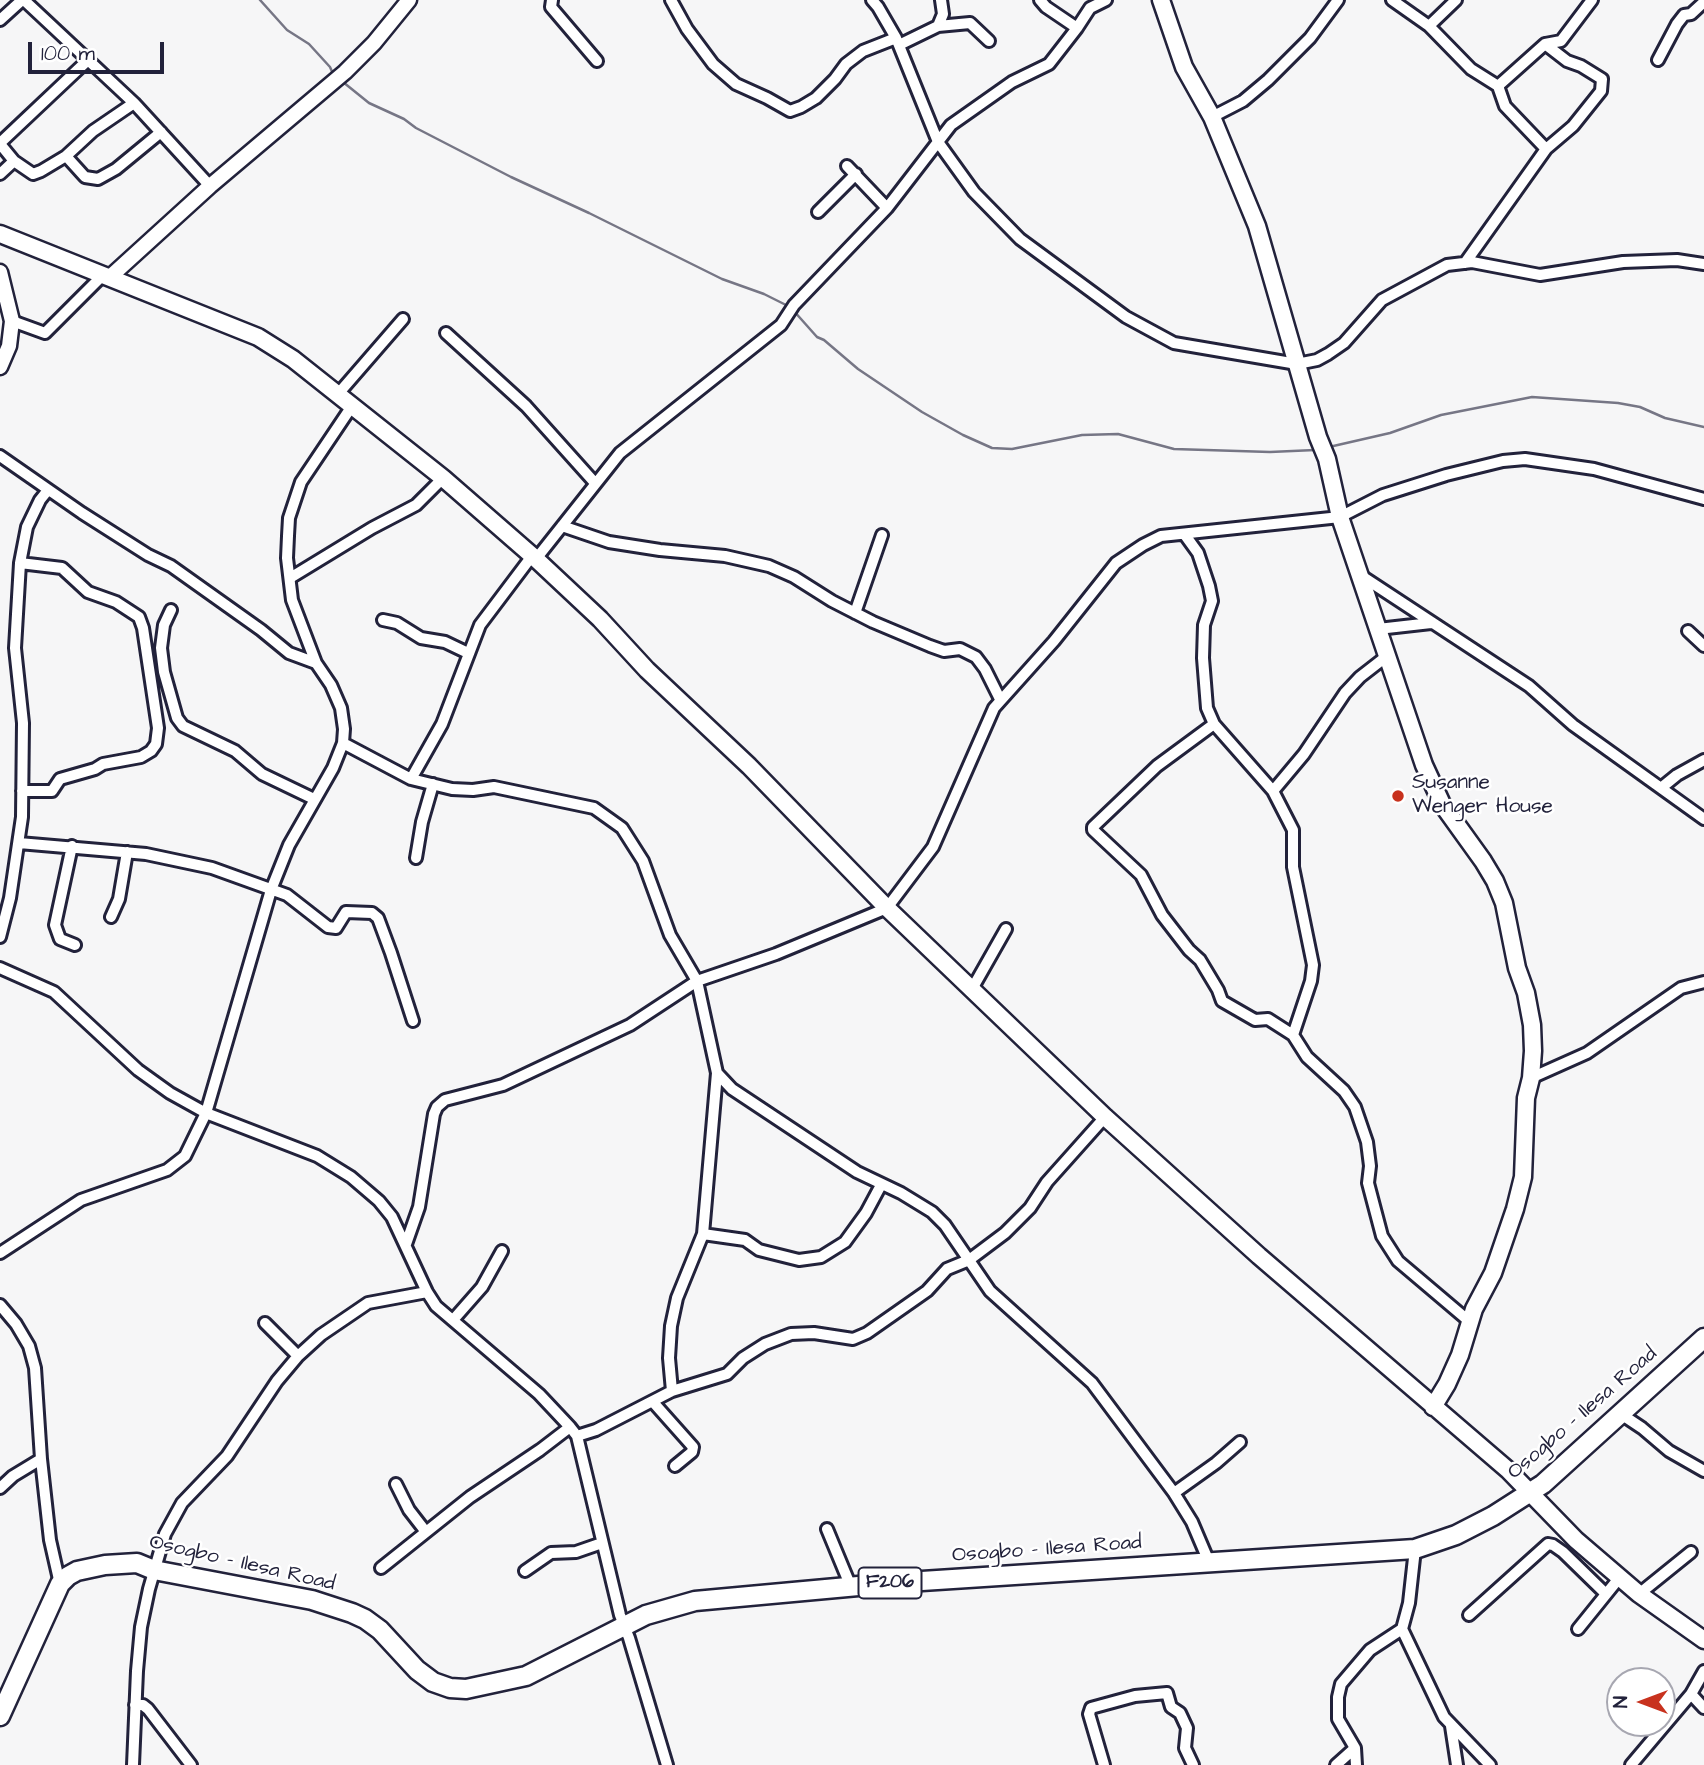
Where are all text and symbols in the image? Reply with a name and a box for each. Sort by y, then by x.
scale bar [32,28,168,72]
text: 100 m [41,39,95,68]
place label: Susanne Wenger House [1412,771,1553,821]
marker: Susanne Wenger House [1390,788,1406,804]
street label: Osogbo - Ilesa Road [1503,1342,1663,1486]
street label: Osogbo - Ilesa Road [147,1530,337,1598]
street label: Osogbo - Ilesa Road [951,1531,1143,1569]
road number: F206 [858,1568,922,1598]
north arrow [1606,1667,1676,1737]
text: N [1608,1696,1635,1708]

